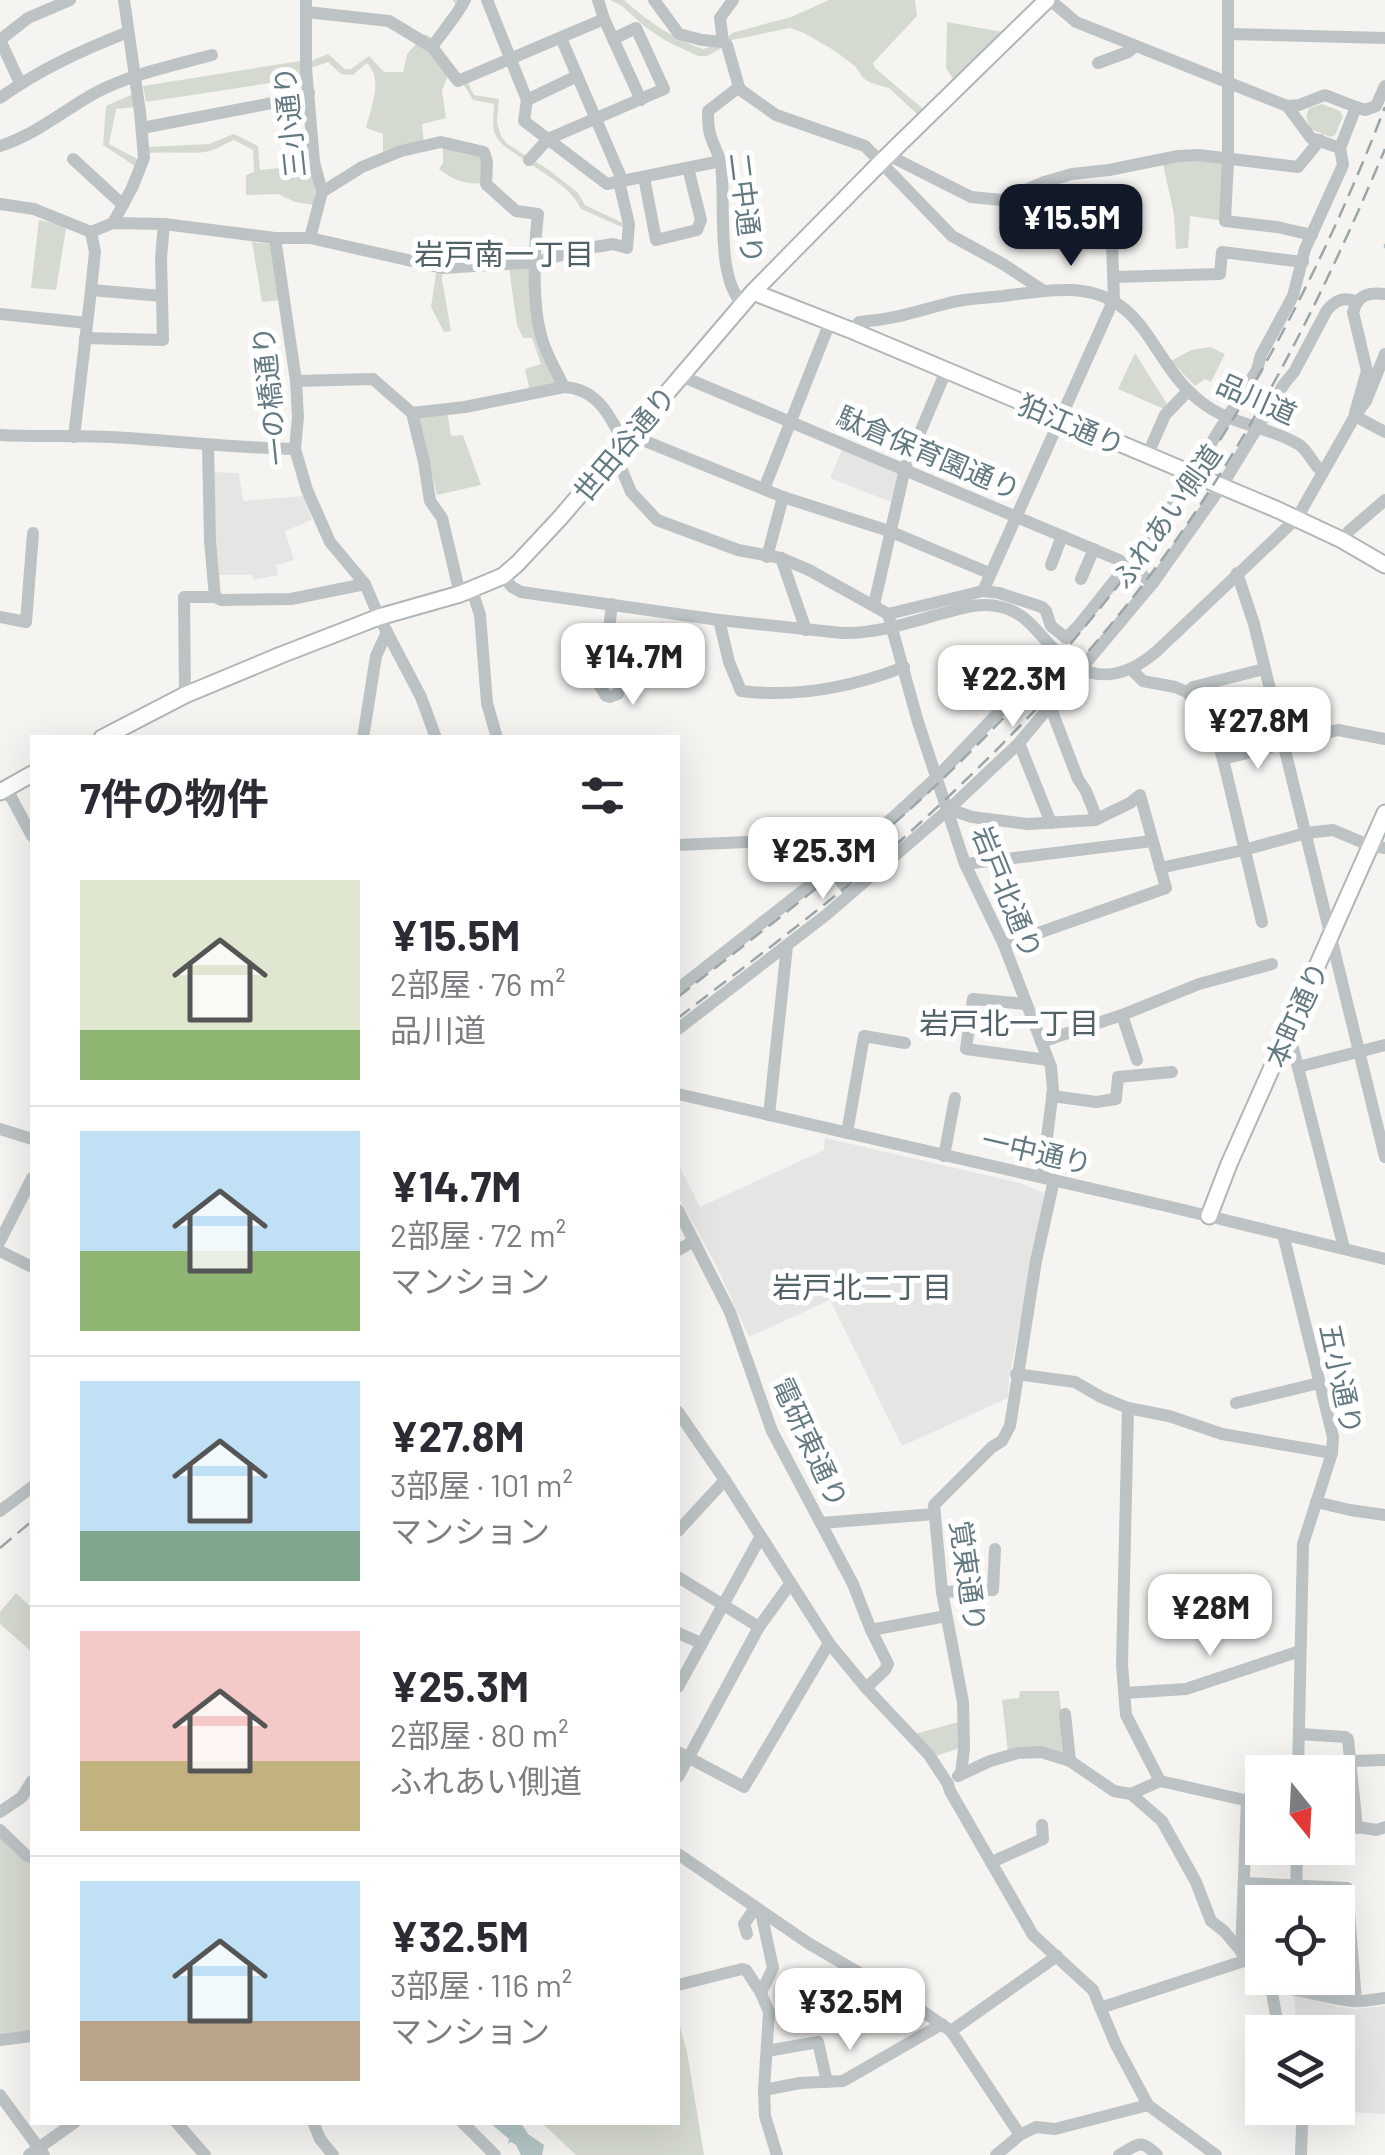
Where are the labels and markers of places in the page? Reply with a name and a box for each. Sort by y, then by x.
pin: ¥15.5M [990,184,1152,269]
pin: ¥14.7M [552,623,714,708]
pin: ¥22.3M [932,645,1094,730]
pin: ¥27.8M [1177,687,1339,772]
pin: ¥25.3M [742,817,904,902]
pin: ¥28M [1151,1574,1269,1659]
pin: ¥32.5M [769,1968,931,2053]

